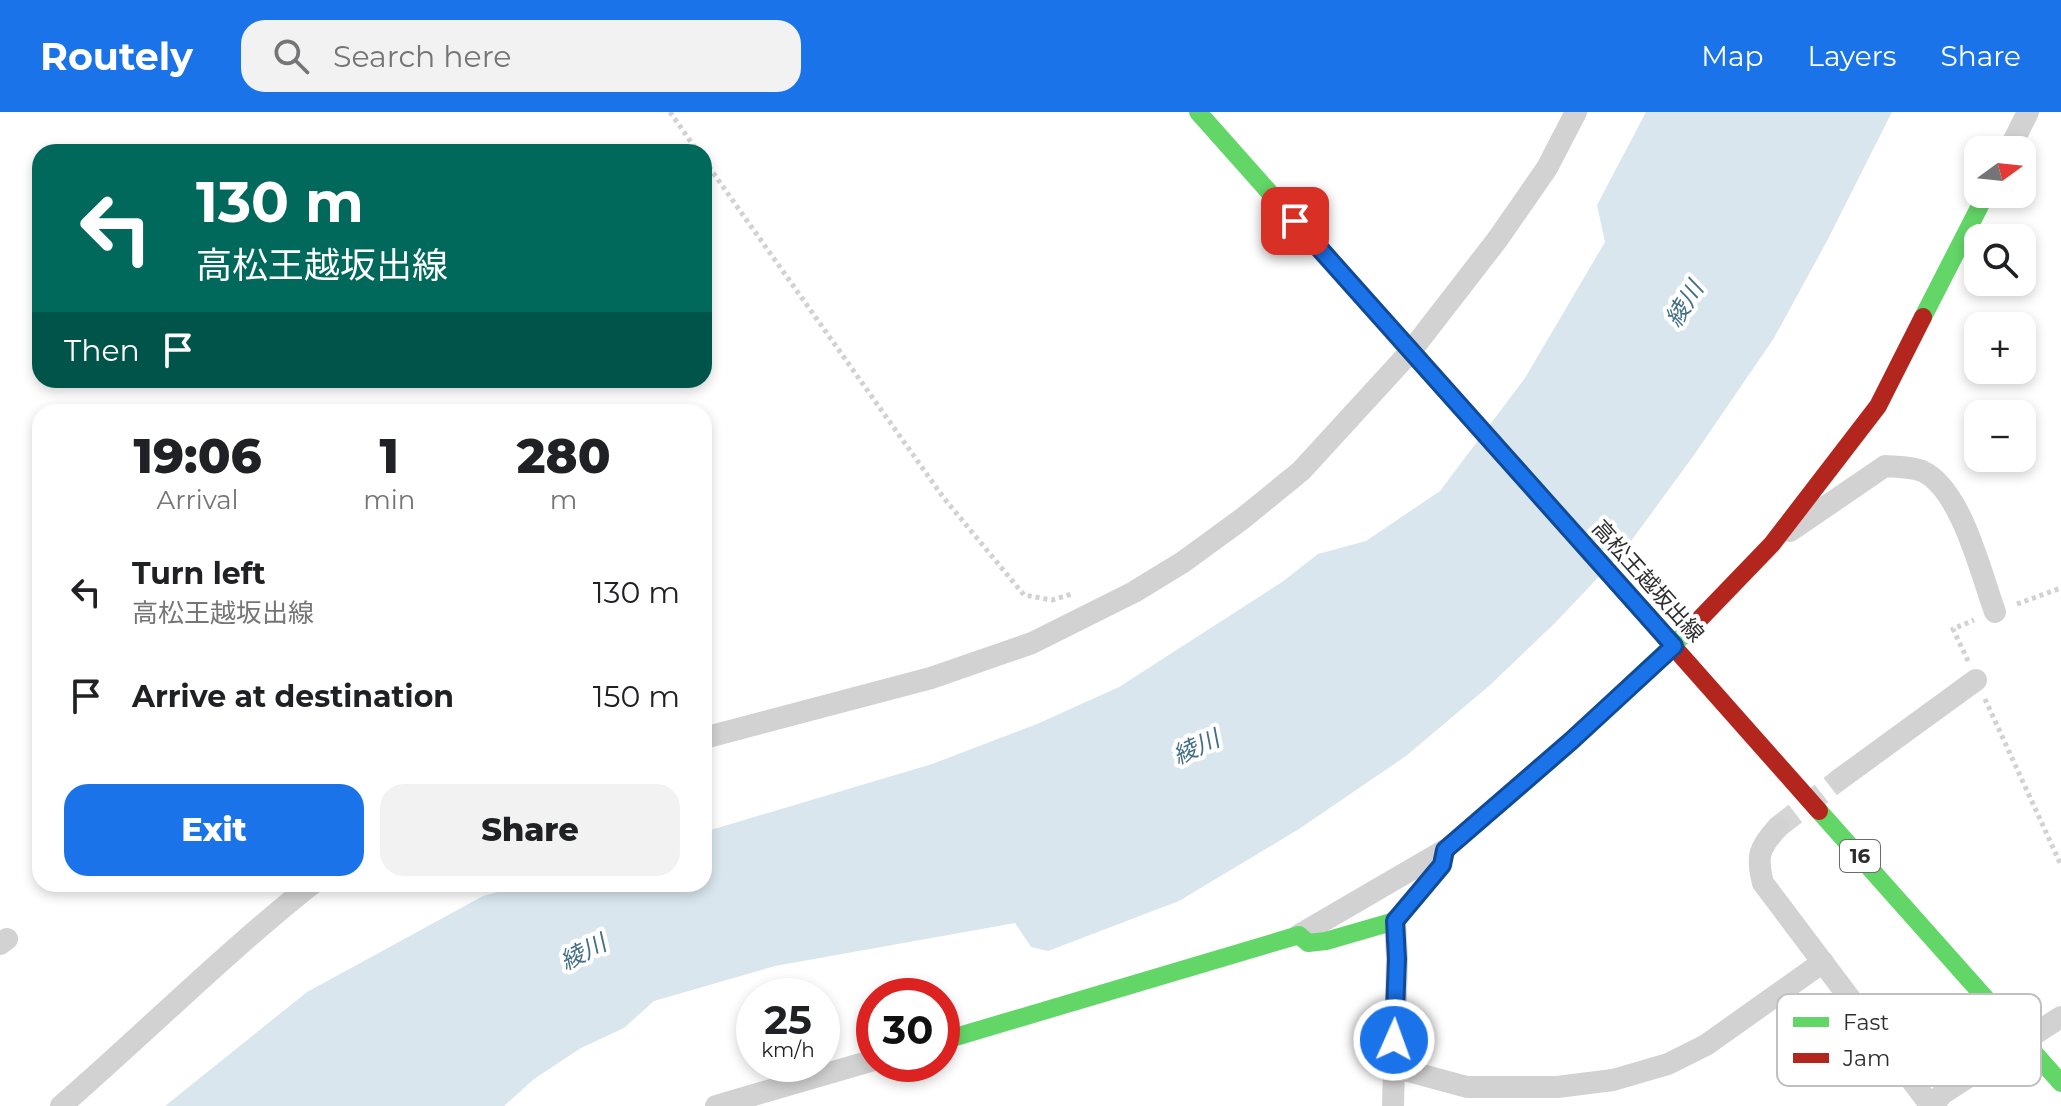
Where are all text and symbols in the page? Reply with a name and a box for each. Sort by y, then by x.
search box [241,20,801,92]
text: Routely [40,33,193,80]
icon: search [269,34,313,78]
text: Search here [333,38,511,75]
text: Map [1701,39,1764,73]
text: Layers [1808,39,1897,73]
text: Share [1941,39,2021,73]
north arrow [1964,136,2036,208]
map controls [1964,136,2036,472]
text: 130 m [196,168,364,236]
icon: left [64,176,168,280]
pin [1261,187,1329,255]
icon: arrive [1273,199,1317,243]
button: search [1964,224,2036,296]
text: 高松王越坂出線 [196,243,448,287]
water label: 綾川 [1659,273,1711,332]
button: + [1964,312,2036,384]
icon: arrive [156,328,200,372]
text: Then [64,332,140,369]
button: − [1964,400,2036,472]
text: 19:06 [133,427,262,485]
text: 1 [380,427,399,485]
text: 280 [517,427,611,485]
text: Arrival [157,484,239,516]
text: min [363,484,415,516]
text: m [550,484,577,516]
street label: 高松王越坂出線 [1586,515,1710,647]
text: Turn left [132,555,265,592]
icon: left [64,570,108,614]
text: 130 m [593,574,680,611]
text: 高松王越坂出線 [132,597,314,629]
icon: arrive [64,674,108,718]
text: Arrive at destination [132,678,454,715]
text: 150 m [593,678,680,715]
water label: 綾川 [1168,722,1227,770]
button: Exit [64,784,364,876]
button: Share [380,784,680,876]
road number: 16 [1840,840,1880,872]
water label: 綾川 [555,927,614,976]
speed limit sign: 30 [856,978,960,1082]
legend [1777,994,2041,1086]
text: 25 [764,995,812,1044]
position arrow [1352,998,1436,1082]
text: Fast [1843,1009,1889,1036]
text: km/h [761,1038,815,1062]
text: Jam [1842,1045,1890,1072]

